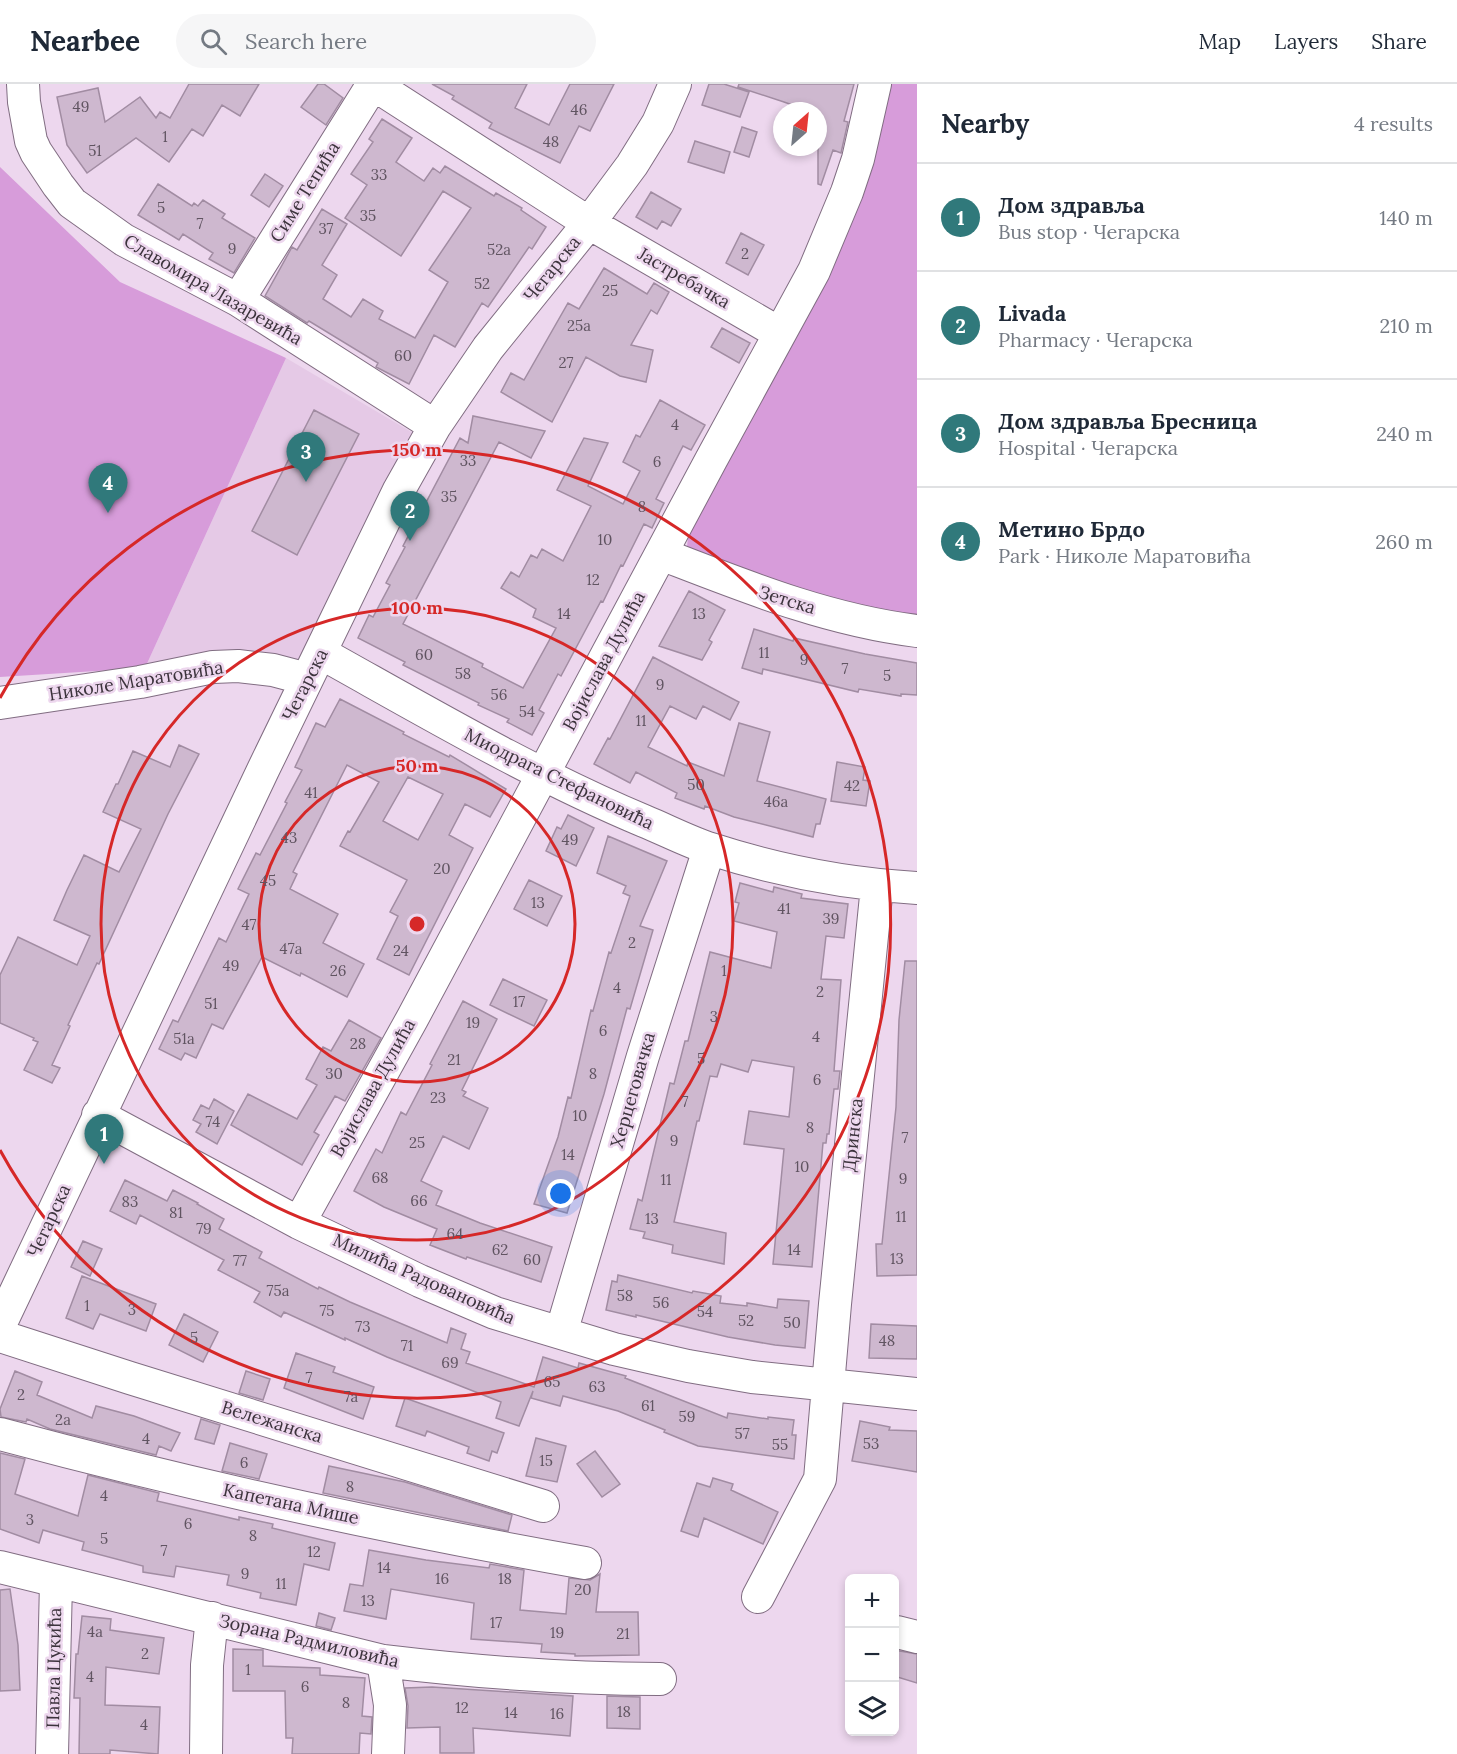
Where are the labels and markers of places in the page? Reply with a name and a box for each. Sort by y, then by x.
pin: 3 [286,432,326,482]
pin: 4 [88,464,128,513]
pin: 2 [390,492,430,541]
centre of rings [407,914,427,934]
pin: 1 [84,1114,124,1164]

